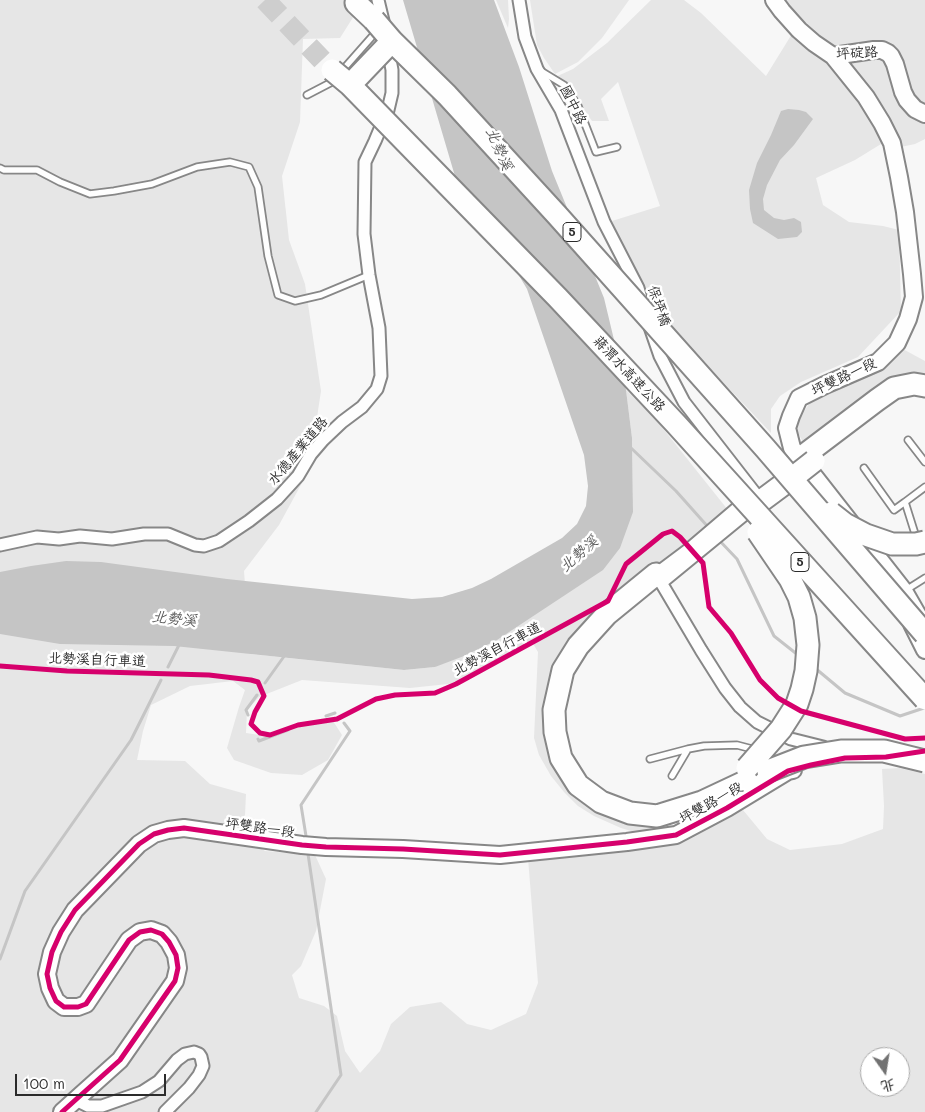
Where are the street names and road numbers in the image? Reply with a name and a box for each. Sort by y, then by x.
street label: 坪碇路 [836,44,878,62]
street label: 國中路 [556,82,590,128]
road number: 5 [563,222,581,242]
street label: 保坪橋 [644,283,674,329]
street label: 蔣渭水高速公路 [589,332,669,416]
street label: 坪雙路一段 [809,355,879,399]
street label: 水德產業道路 [265,413,331,489]
road number: 5 [791,552,809,572]
street label: 北勢溪自行車道 [450,619,544,679]
street label: 北勢溪自行車道 [48,650,146,670]
street label: 坪雙路一段 [676,779,746,827]
street label: 坪雙路一段 [224,815,296,841]

